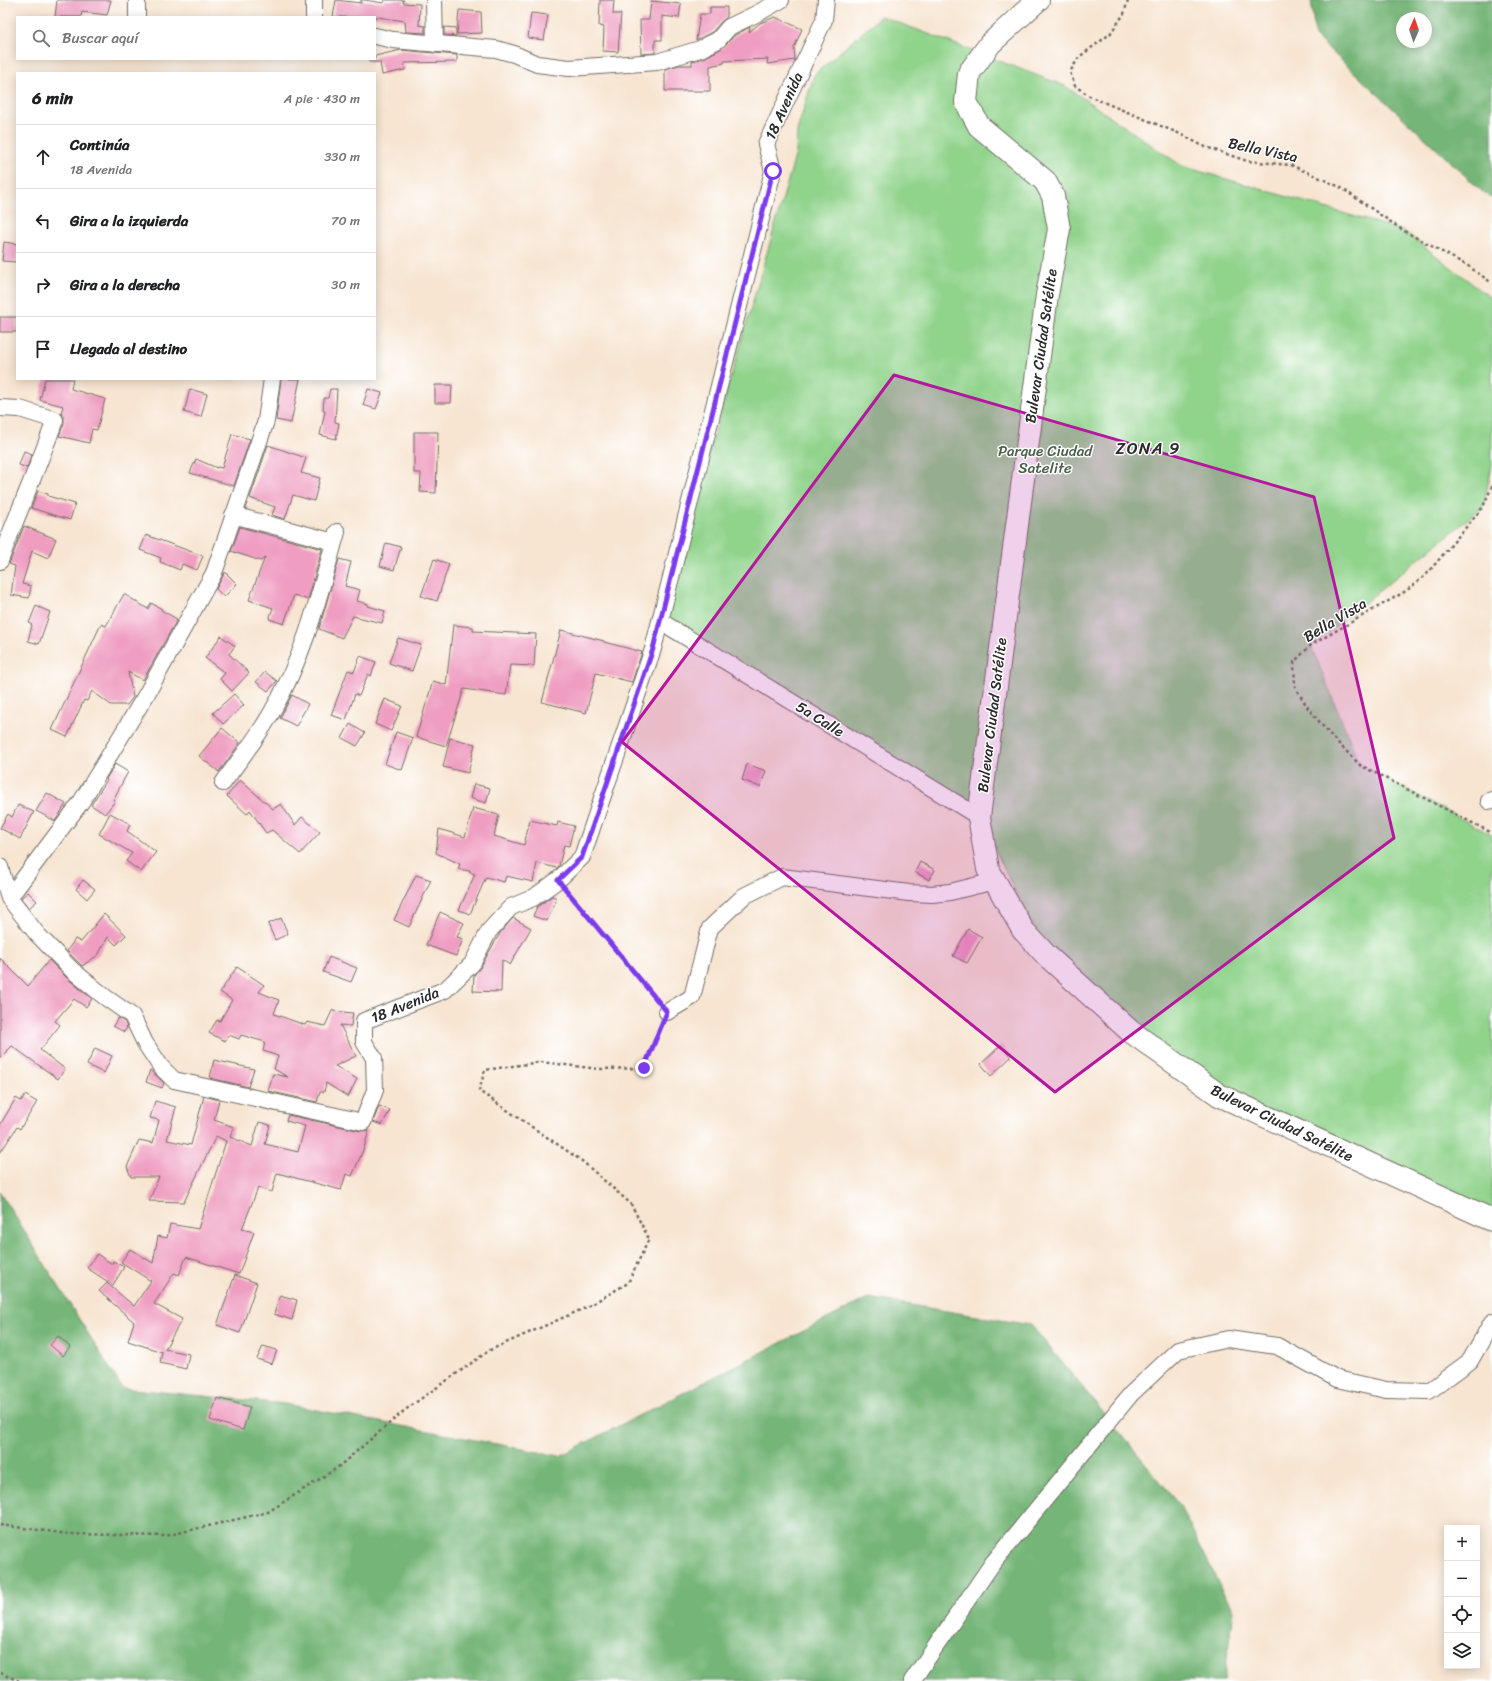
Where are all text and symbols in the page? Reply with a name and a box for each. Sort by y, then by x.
north arrow [1396,12,1432,48]
search box [16,16,376,60]
text: Buscar aquí [62,25,139,51]
icon: search [30,27,52,49]
street label: 18 Avenida [758,68,811,144]
text: 6 min [32,83,73,113]
text: A pie · 430 m [284,87,360,110]
street label: Bella Vista [1226,130,1301,170]
text: Continúa [70,132,129,158]
text: 330 m [324,145,360,168]
icon: ahead [32,146,54,168]
text: 18 Avenida [70,158,132,181]
route start [764,162,782,180]
text: Gira a la izquierda [70,208,188,234]
text: 70 m [331,209,360,232]
icon: left [32,210,54,232]
street label: Bulevar Ciudad Satélite [1017,267,1065,425]
text: Gira a la derecha [70,272,180,298]
text: 30 m [331,273,360,296]
icon: right [32,274,54,296]
text: Llegada al destino [70,336,187,362]
icon: arrive [32,338,54,360]
district label: ZONA 9 [1116,433,1180,463]
park label: Parque Ciudad Satelite [998,438,1093,481]
street label: Bella Vista [1298,590,1372,649]
street label: Bulevar Ciudad Satélite [970,636,1014,794]
street label: 5a Calle [791,694,849,744]
street label: 18 Avenida [367,979,443,1030]
route end [635,1059,653,1077]
street label: Bulevar Ciudad Satélite [1206,1077,1358,1169]
map controls [1444,1525,1480,1669]
button: + [1444,1525,1480,1561]
button: − [1444,1561,1480,1597]
button: locate [1444,1597,1480,1633]
button: layers [1444,1633,1480,1669]

